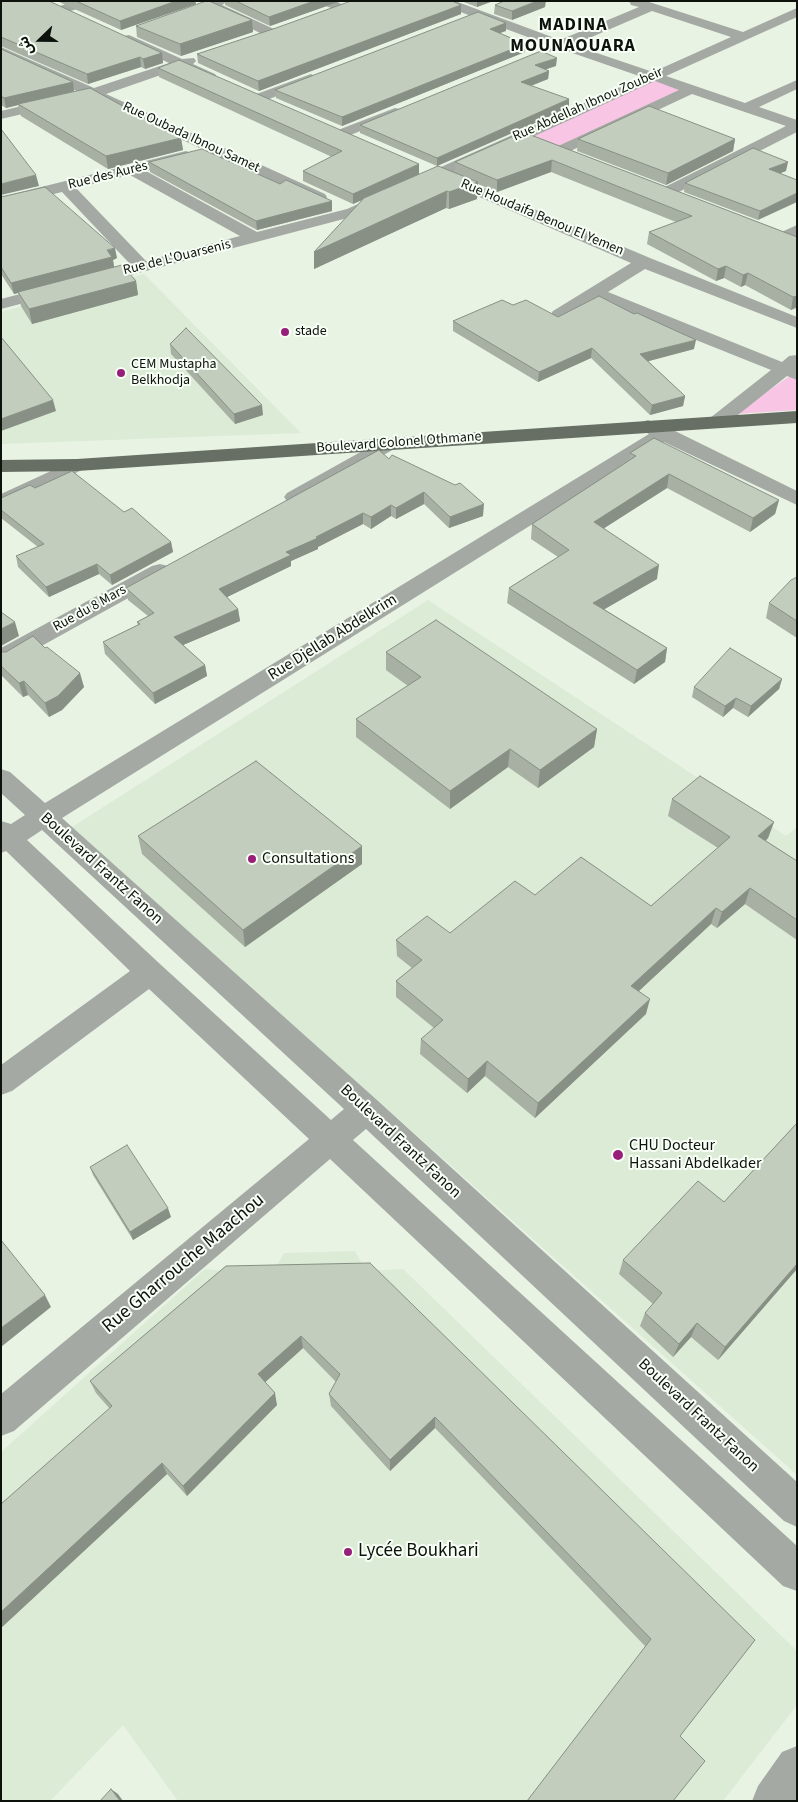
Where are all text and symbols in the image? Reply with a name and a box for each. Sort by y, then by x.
north arrow [15,15,65,65]
district label: MADINA MOUNAOUARA [509,15,637,58]
text: ش [13,33,39,58]
street label: Rue Abdellah Ibnou Zoubeir [510,64,666,146]
street label: Rue Oubada Ibnou Samet [120,99,262,177]
street label: Rue des Aurès [66,158,150,194]
street label: Rue Houdaifa Benou El Yemen [458,176,626,260]
street label: Rue de L'Ouarsenis [121,236,233,280]
place label: stade [295,324,327,340]
marker: stade [279,326,291,338]
place label: CEM Mustapha Belkhodja [131,357,217,390]
marker: CEM Mustapha Belkhodja [115,367,127,379]
street label: Boulevard Colonel Othmane [316,429,482,457]
street label: Rue du 8 Mars [50,582,130,636]
street label: Rue Djellab Abdelkrim [265,591,401,685]
street label: Boulevard Frantz Fanon [36,809,166,929]
place label: Consultations [262,849,354,869]
marker: Consultations [246,853,258,865]
street label: Boulevard Frantz Fanon [336,1081,464,1203]
place label: CHU Docteur Hassani Abdelkader [629,1136,761,1174]
marker: CHU Docteur Hassani Abdelkader [611,1148,625,1162]
street label: Rue Gharrouche Maachou [98,1190,270,1338]
street label: Boulevard Frantz Fanon [634,1355,762,1477]
place label: Lycée Boukhari [358,1541,479,1563]
marker: Lycée Boukhari [342,1546,354,1558]

